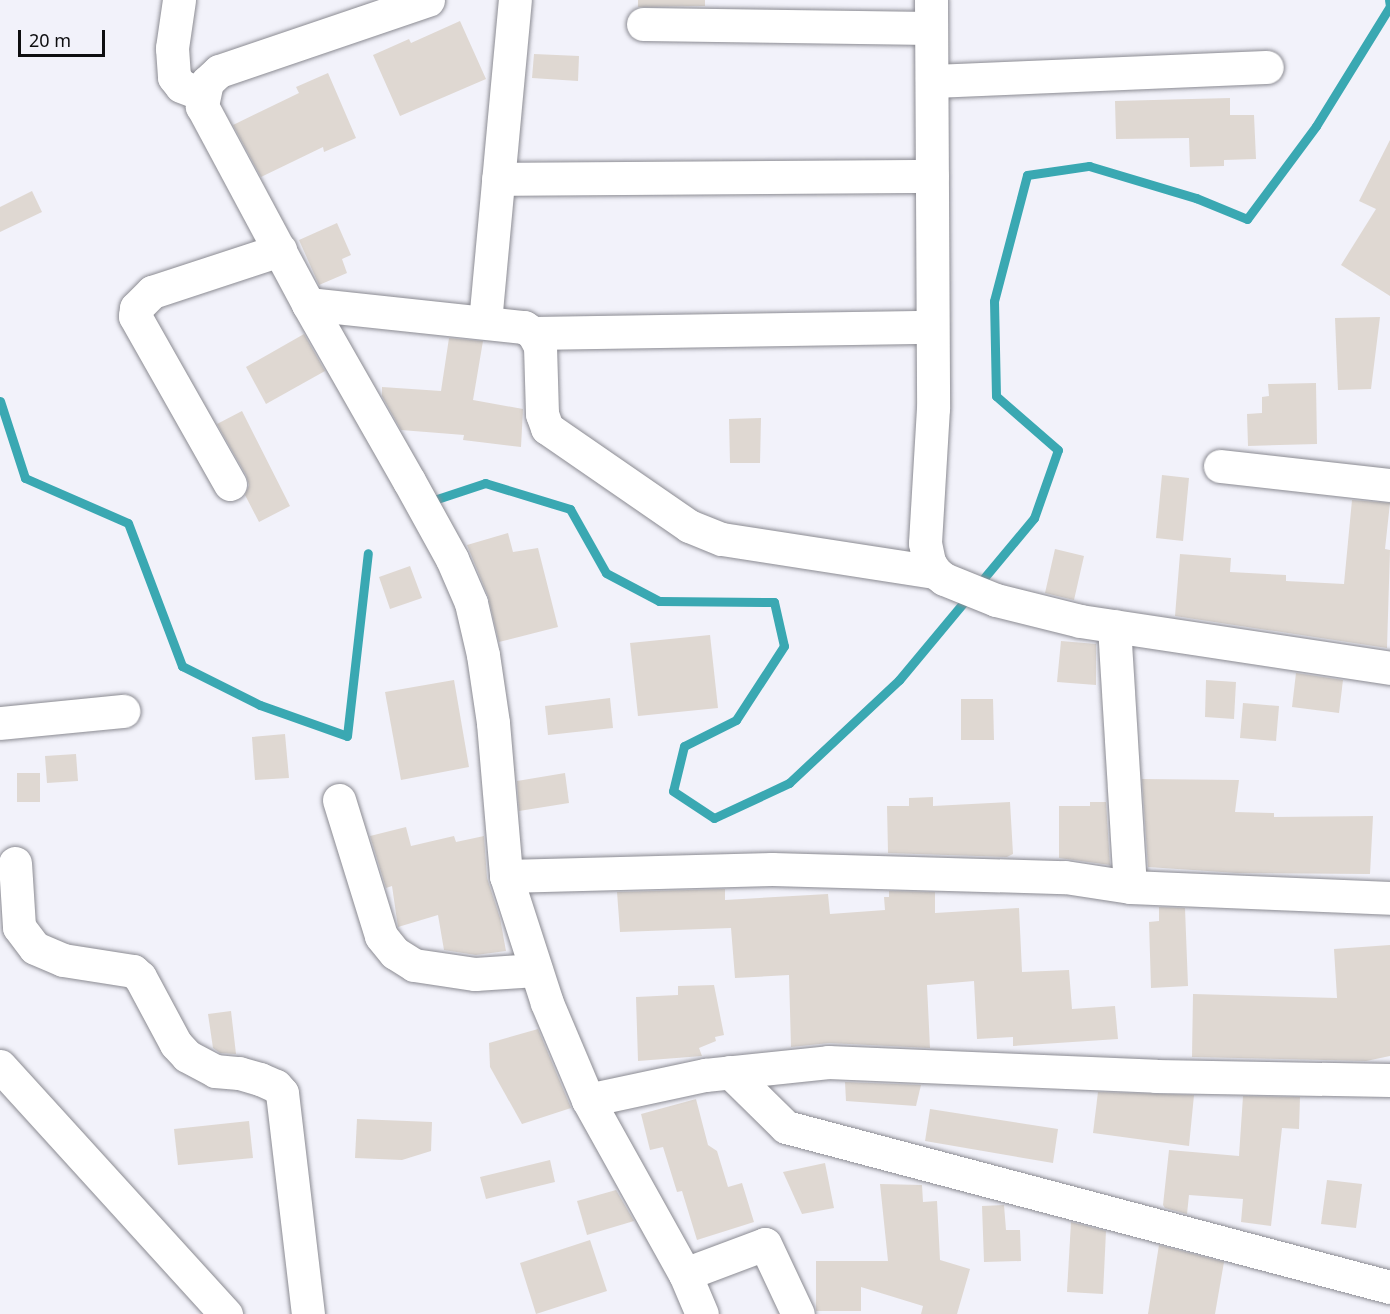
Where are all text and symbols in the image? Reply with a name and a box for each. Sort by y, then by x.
scale bar [21,18,108,56]
text: 20 m [29,28,71,52]

